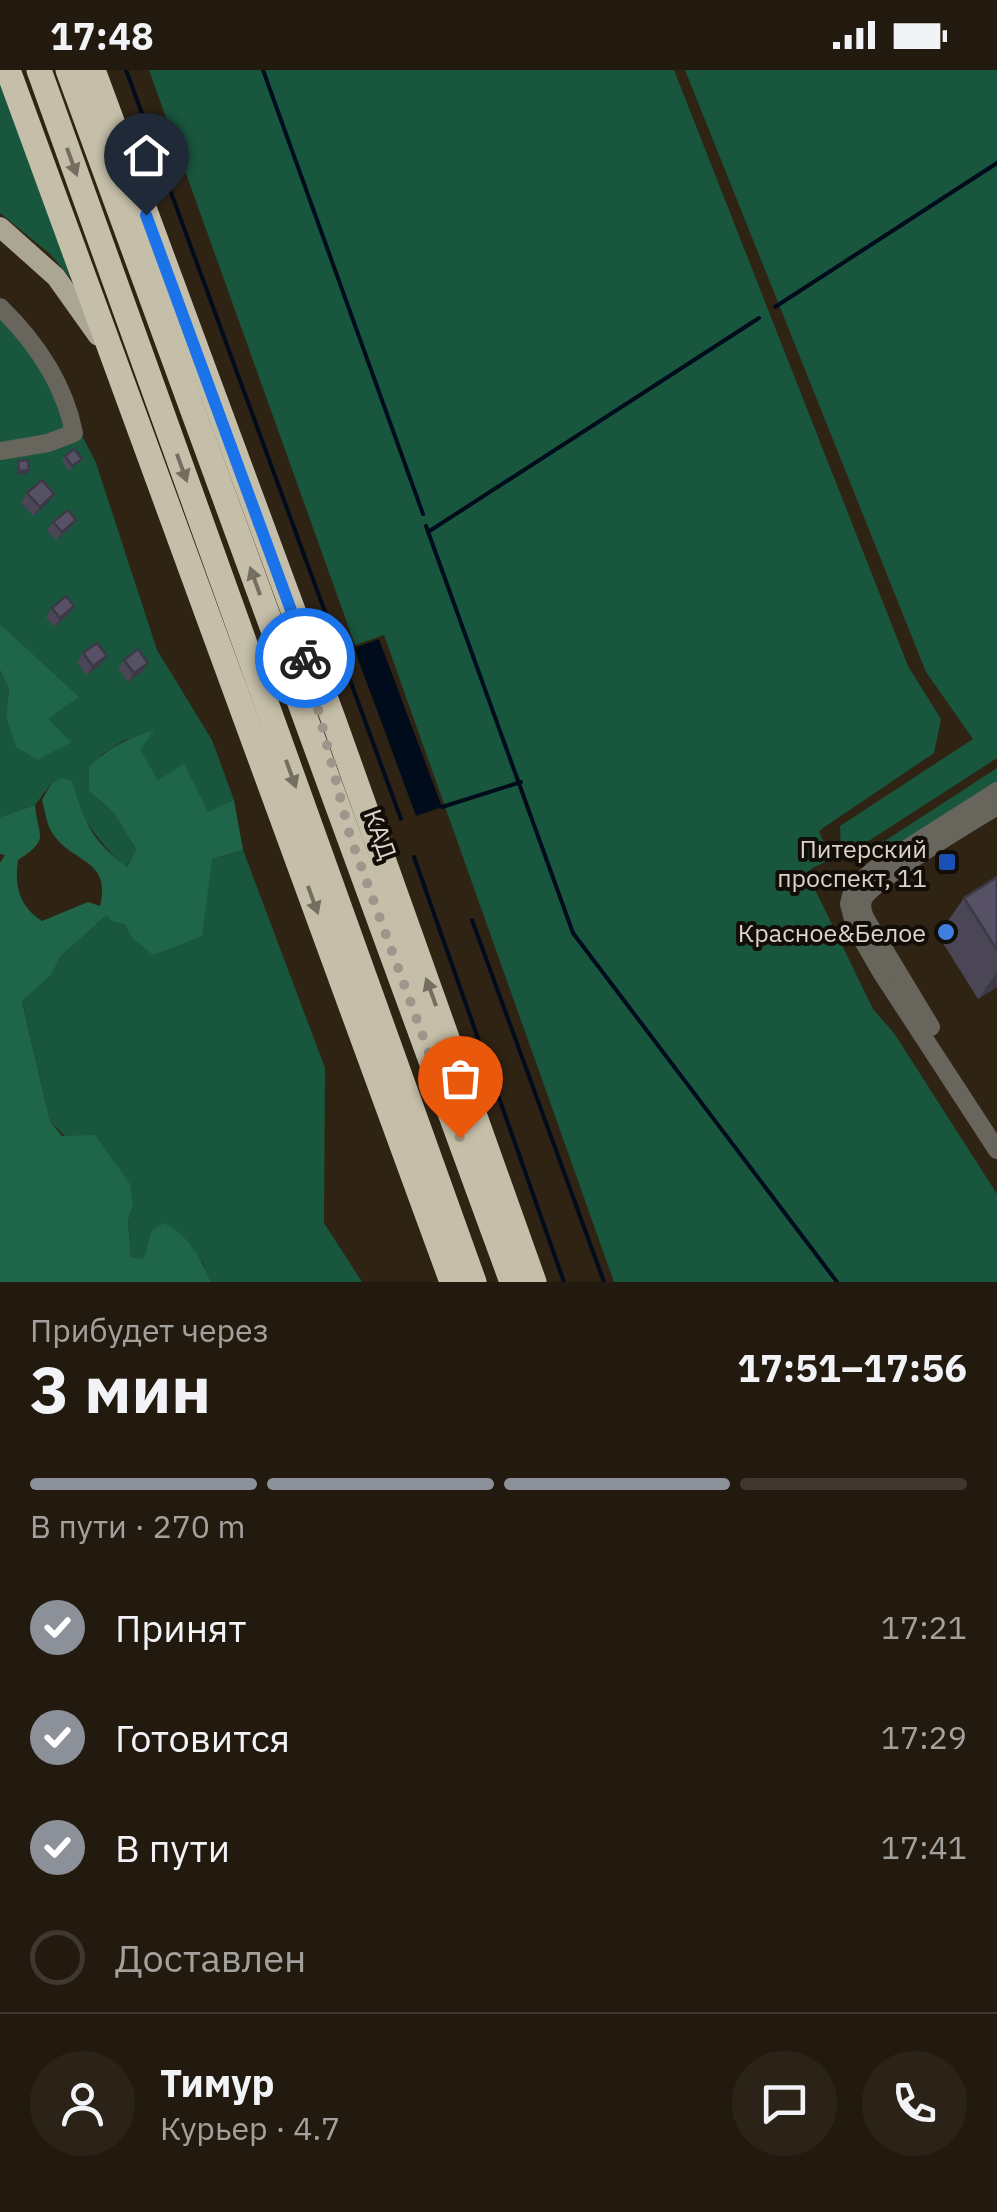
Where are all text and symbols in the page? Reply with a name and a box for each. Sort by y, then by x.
text: 17:48 [50,11,154,60]
pin [104,113,189,216]
icon: home [119,128,174,183]
one-way arrow [66,147,81,177]
one-way arrow [175,453,190,483]
one-way arrow [247,566,262,596]
courier [255,608,355,708]
icon: bike [278,631,333,686]
one-way arrow [284,759,299,789]
street label: КАД [357,804,405,864]
place label: Питерский проспект, 11 [777,832,927,894]
marker: Питерский проспект, 11 [936,851,958,873]
one-way arrow [306,885,321,915]
place label: Красное&Белое [738,916,926,949]
marker: Красное&Белое [935,921,957,943]
one-way arrow [423,977,438,1007]
pin [418,1036,503,1139]
icon: bag [433,1051,488,1106]
text: Прибудет через [30,1309,269,1351]
text: 17:51–17:56 [737,1343,967,1392]
text: 3 мин [30,1346,211,1431]
text: В пути · 270 m [30,1505,246,1547]
icon: check [30,1600,85,1655]
text: Принят [115,1603,246,1652]
text: 17:21 [881,1606,967,1648]
icon: check [30,1710,85,1765]
text: Готовится [115,1713,290,1762]
text: 17:29 [881,1716,967,1758]
icon: check [30,1820,85,1875]
text: В пути [115,1823,230,1872]
text: 17:41 [881,1826,967,1868]
text: Доставлен [115,1933,306,1982]
button: person [30,2051,135,2156]
button: chat [732,2051,837,2156]
button: phone [862,2051,967,2156]
text: Тимур [160,2058,275,2107]
text: Курьер · 4.7 [160,2107,340,2149]

